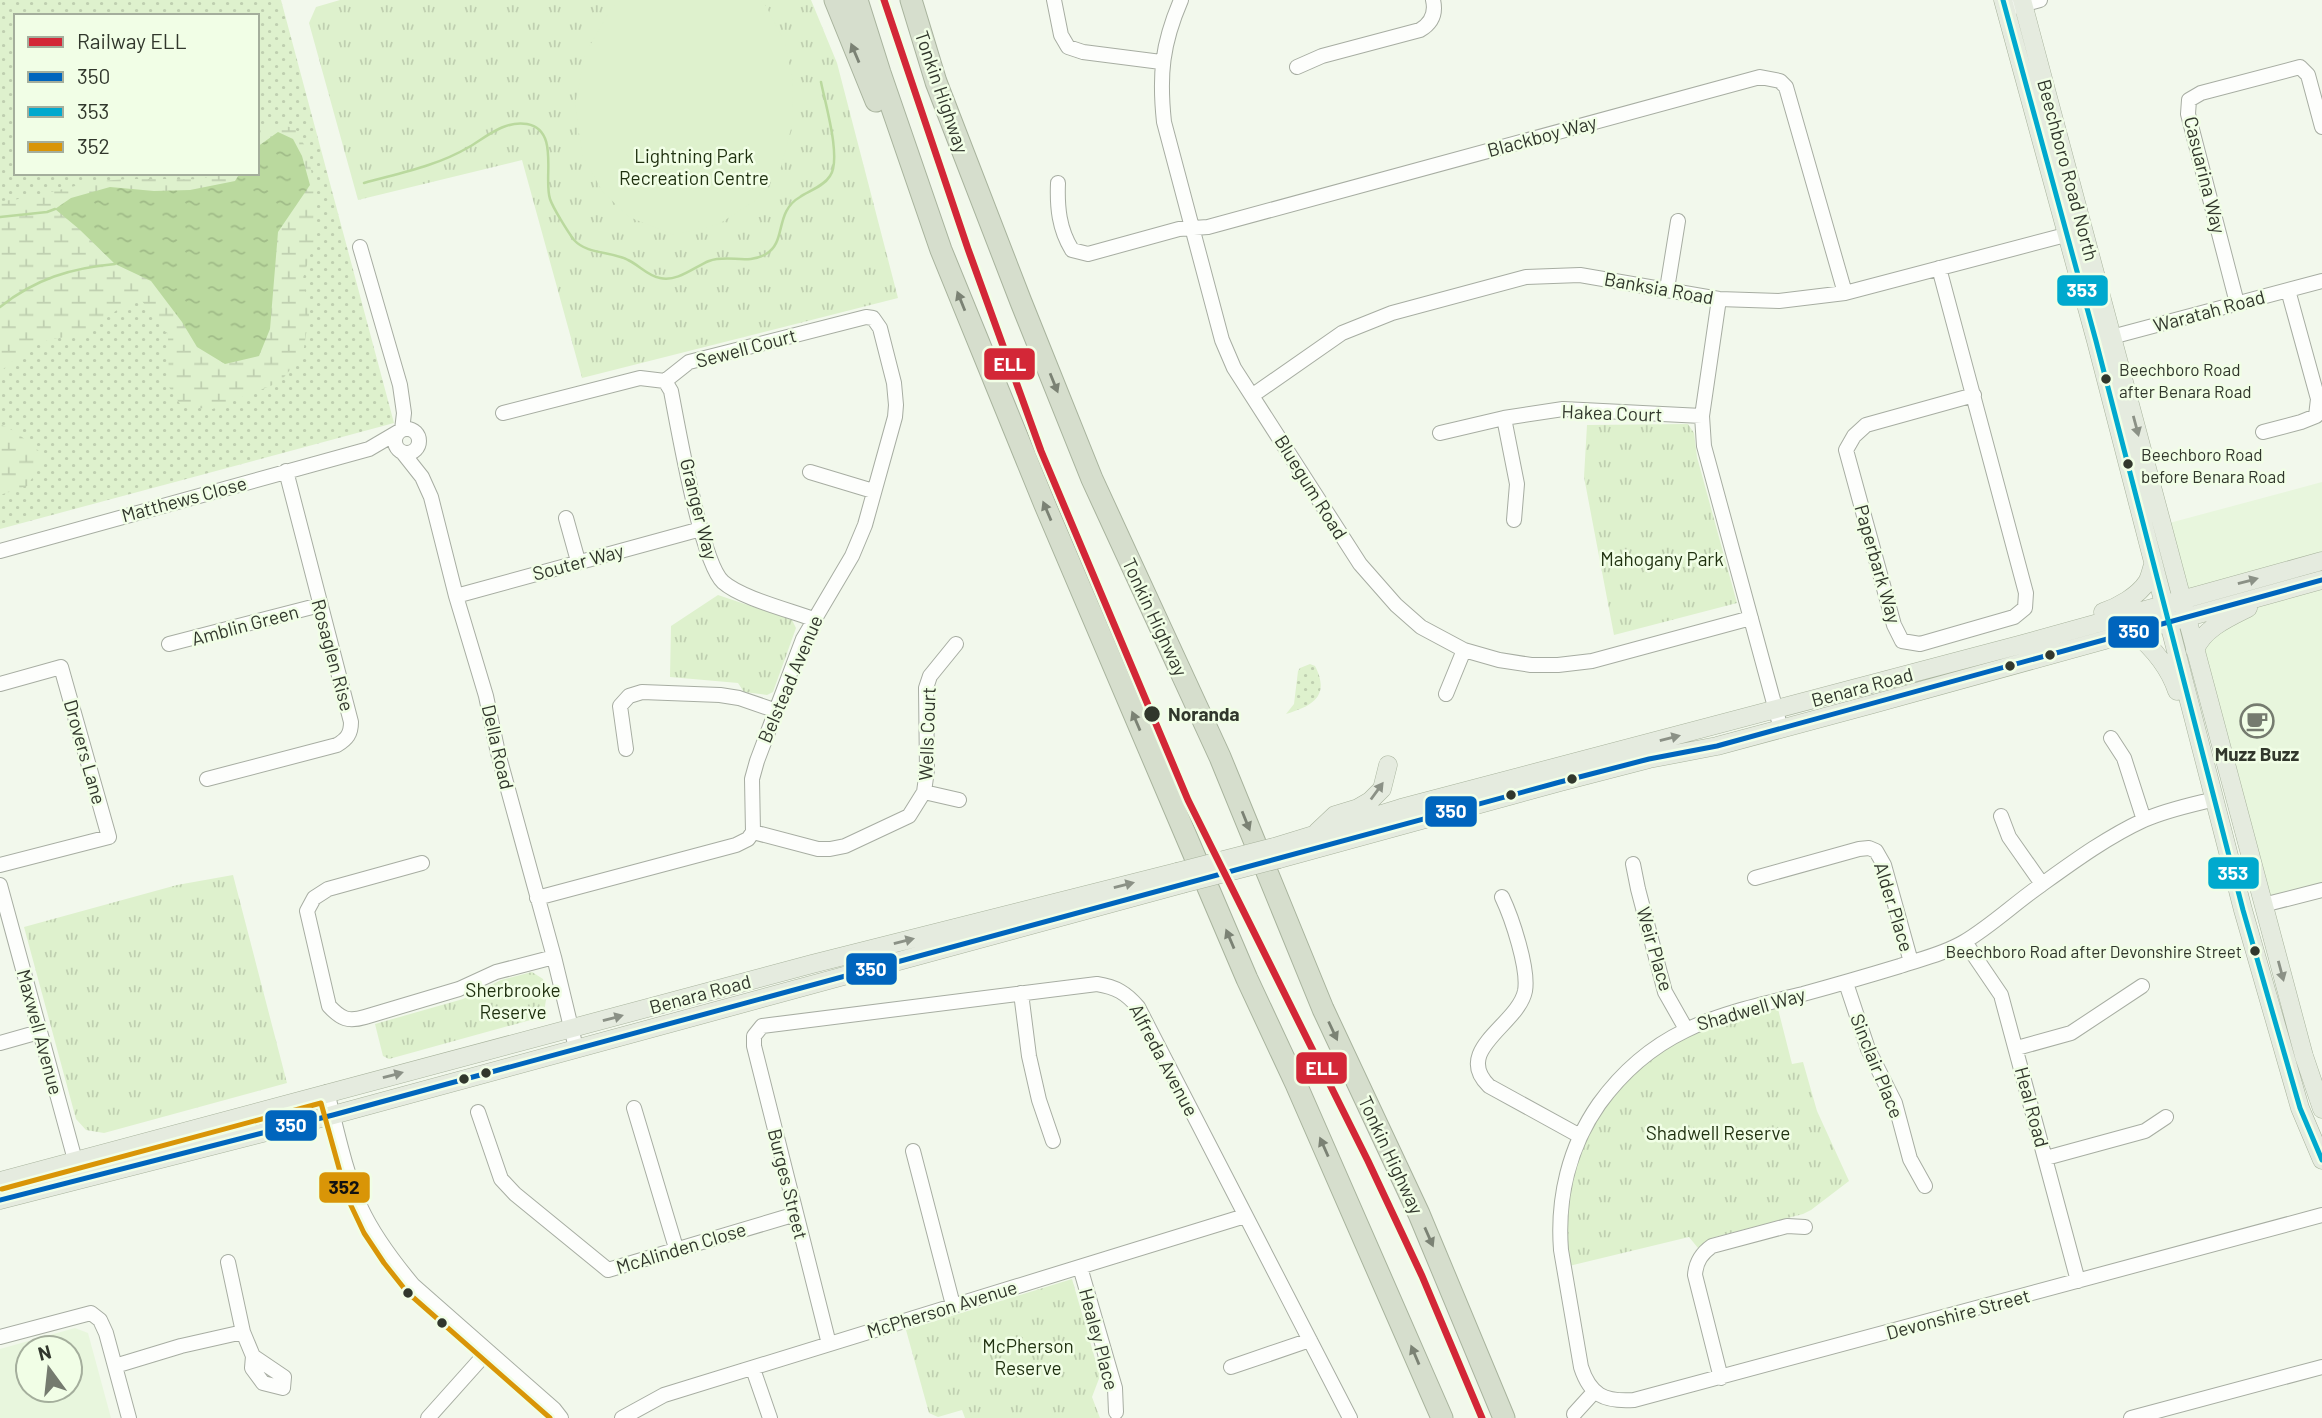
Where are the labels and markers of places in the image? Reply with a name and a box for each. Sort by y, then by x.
place label: Beechboro Road after Benara Road [2119,359,2252,401]
marker: Beechboro Road after Benara Road [2099,372,2113,386]
place label: Beechboro Road before Benara Road [2141,444,2286,486]
marker: Beechboro Road before Benara Road [2121,457,2135,471]
unlabelled marker [2043,648,2057,662]
unlabelled marker [2003,659,2017,673]
place label: Noranda [1168,702,1240,725]
cafe icon: Muzz Buzz [2238,702,2276,740]
marker: Noranda [1142,704,1162,724]
place label: Muzz Buzz [2215,742,2300,765]
unlabelled marker [1565,772,1579,786]
unlabelled marker [1504,788,1518,802]
place label: Beechboro Road after Devonshire Street [1946,941,2242,961]
marker: Beechboro Road after Devonshire Street [2248,944,2262,958]
unlabelled marker [479,1066,493,1080]
unlabelled marker [457,1072,471,1086]
unlabelled marker [401,1286,415,1300]
unlabelled marker [435,1316,449,1330]

